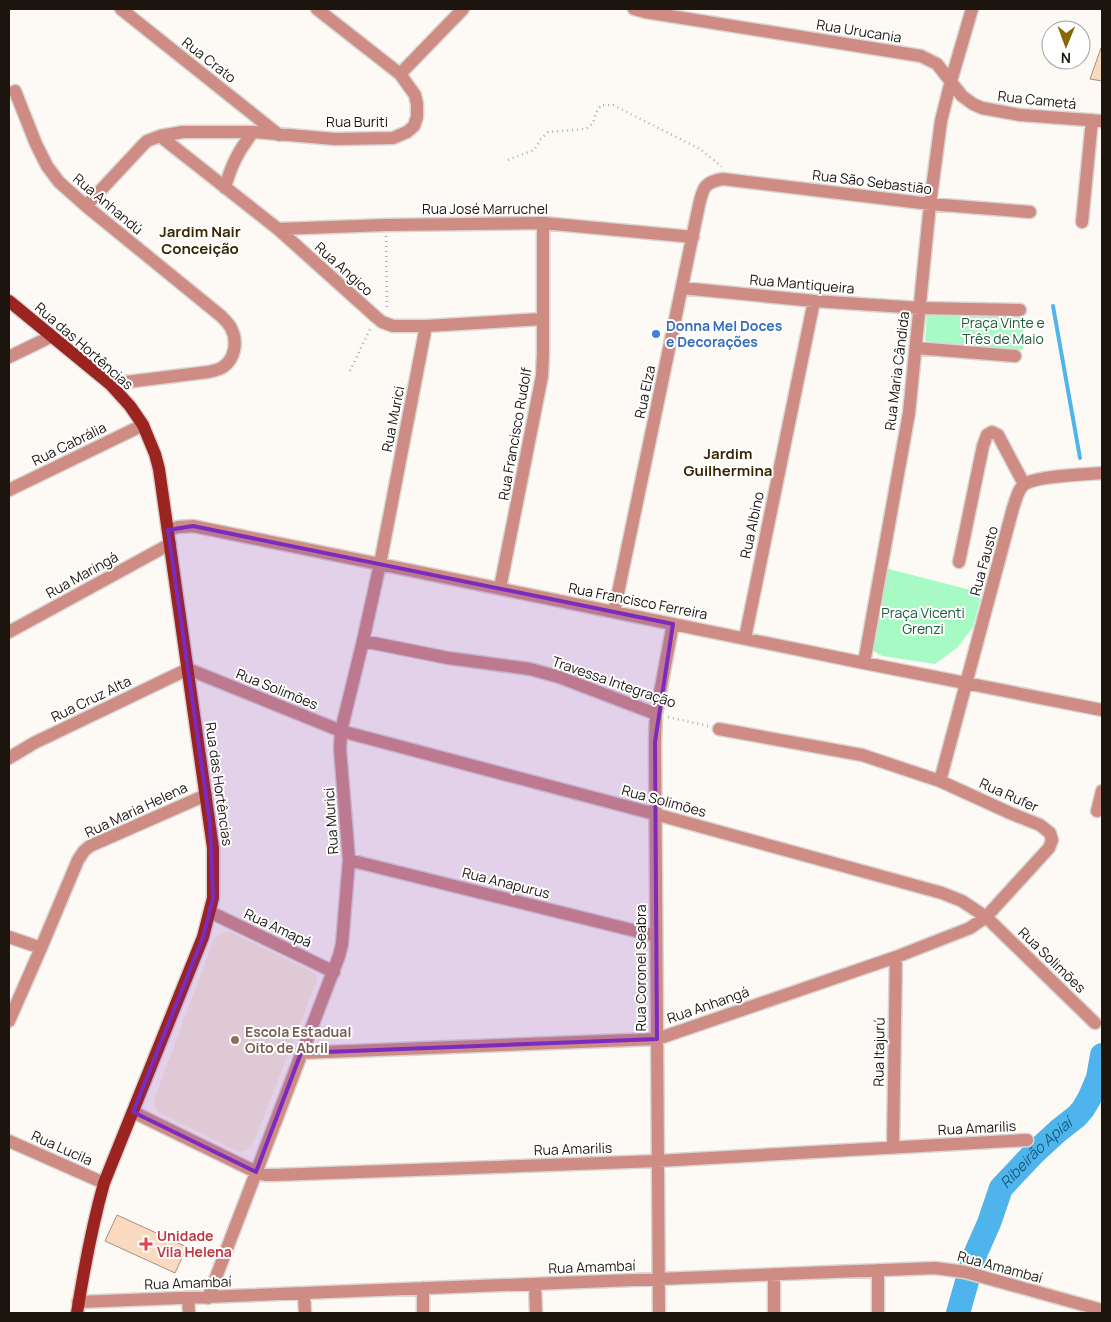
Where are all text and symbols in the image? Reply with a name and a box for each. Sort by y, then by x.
street label: Rua Urucania [815,14,903,47]
north arrow [1041,20,1091,70]
street label: Rua Crato [178,32,240,87]
text: N [1061,49,1071,68]
street label: Rua Cametá [997,86,1077,113]
street label: Rua Buriti [326,112,388,131]
street label: Rua São Sebastião [811,165,933,198]
street label: Rua Anhandú [69,169,147,238]
street label: Rua José Marruchel [422,199,548,218]
district label: Jardim Nair Conceição [159,221,241,259]
street label: Rua Angico [311,237,378,300]
street label: Rua Mantiqueira [749,269,855,298]
street label: Rua das Hortências [31,298,138,394]
street label: Rua Maria Cândida [880,310,913,432]
park label: Praça Vinte e Três de Maio [961,313,1045,348]
place label: Donna Mel Doces e Decorações [666,316,783,351]
marker: Donna Mel Doces e Decorações [650,328,662,340]
street label: Rua Elza [630,364,659,420]
street label: Rua Francisco Rudolf [493,366,536,502]
street label: Rua Murici [377,384,408,454]
street label: Rua Cabrália [28,417,109,470]
district label: Jardim Guilhermina [684,443,772,481]
street label: Rua Albino [735,490,768,560]
street label: Rua Fausto [965,524,1002,598]
street label: Rua Maringá [42,547,121,602]
street label: Rua Francisco Ferreira [567,578,709,623]
park label: Praça Vicenti Grenzi [881,603,965,638]
street label: Travessa Integração [550,651,679,712]
street label: Rua Solimões [233,663,321,714]
street label: Rua Cruz Alta [48,671,134,726]
street label: Rua das Hortências [201,721,238,847]
street label: Rua Rufer [977,773,1042,816]
street label: Rua Maria Helena [81,777,190,842]
street label: Rua Solimões [620,780,709,821]
street label: Rua Murici [319,787,342,855]
street label: Rua Anapurus [460,862,552,903]
street label: Rua Amapá [241,904,315,951]
street label: Rua Coronel Seabra [631,904,650,1032]
street label: Rua Solimões [1015,923,1090,997]
street label: Rua Anhangá [664,982,751,1027]
street label: Rua Itajurú [868,1017,889,1087]
place label: Escola Estadual Oito de Abril [245,1022,351,1057]
marker: Escola Estadual Oito de Abril [229,1034,241,1046]
water label: Ribeirão Apiaí [995,1111,1079,1193]
street label: Rua Amarilis [937,1116,1017,1139]
street label: Rua Lucila [29,1126,96,1169]
street label: Rua Amarilis [533,1138,613,1159]
place label: Unidade Vila Helena [157,1226,232,1261]
marker: Unidade Vila Helena [139,1237,153,1251]
street label: Rua Amambaí [955,1246,1045,1287]
street label: Rua Amambaí [548,1255,636,1278]
street label: Rua Amambaí [144,1271,232,1294]

